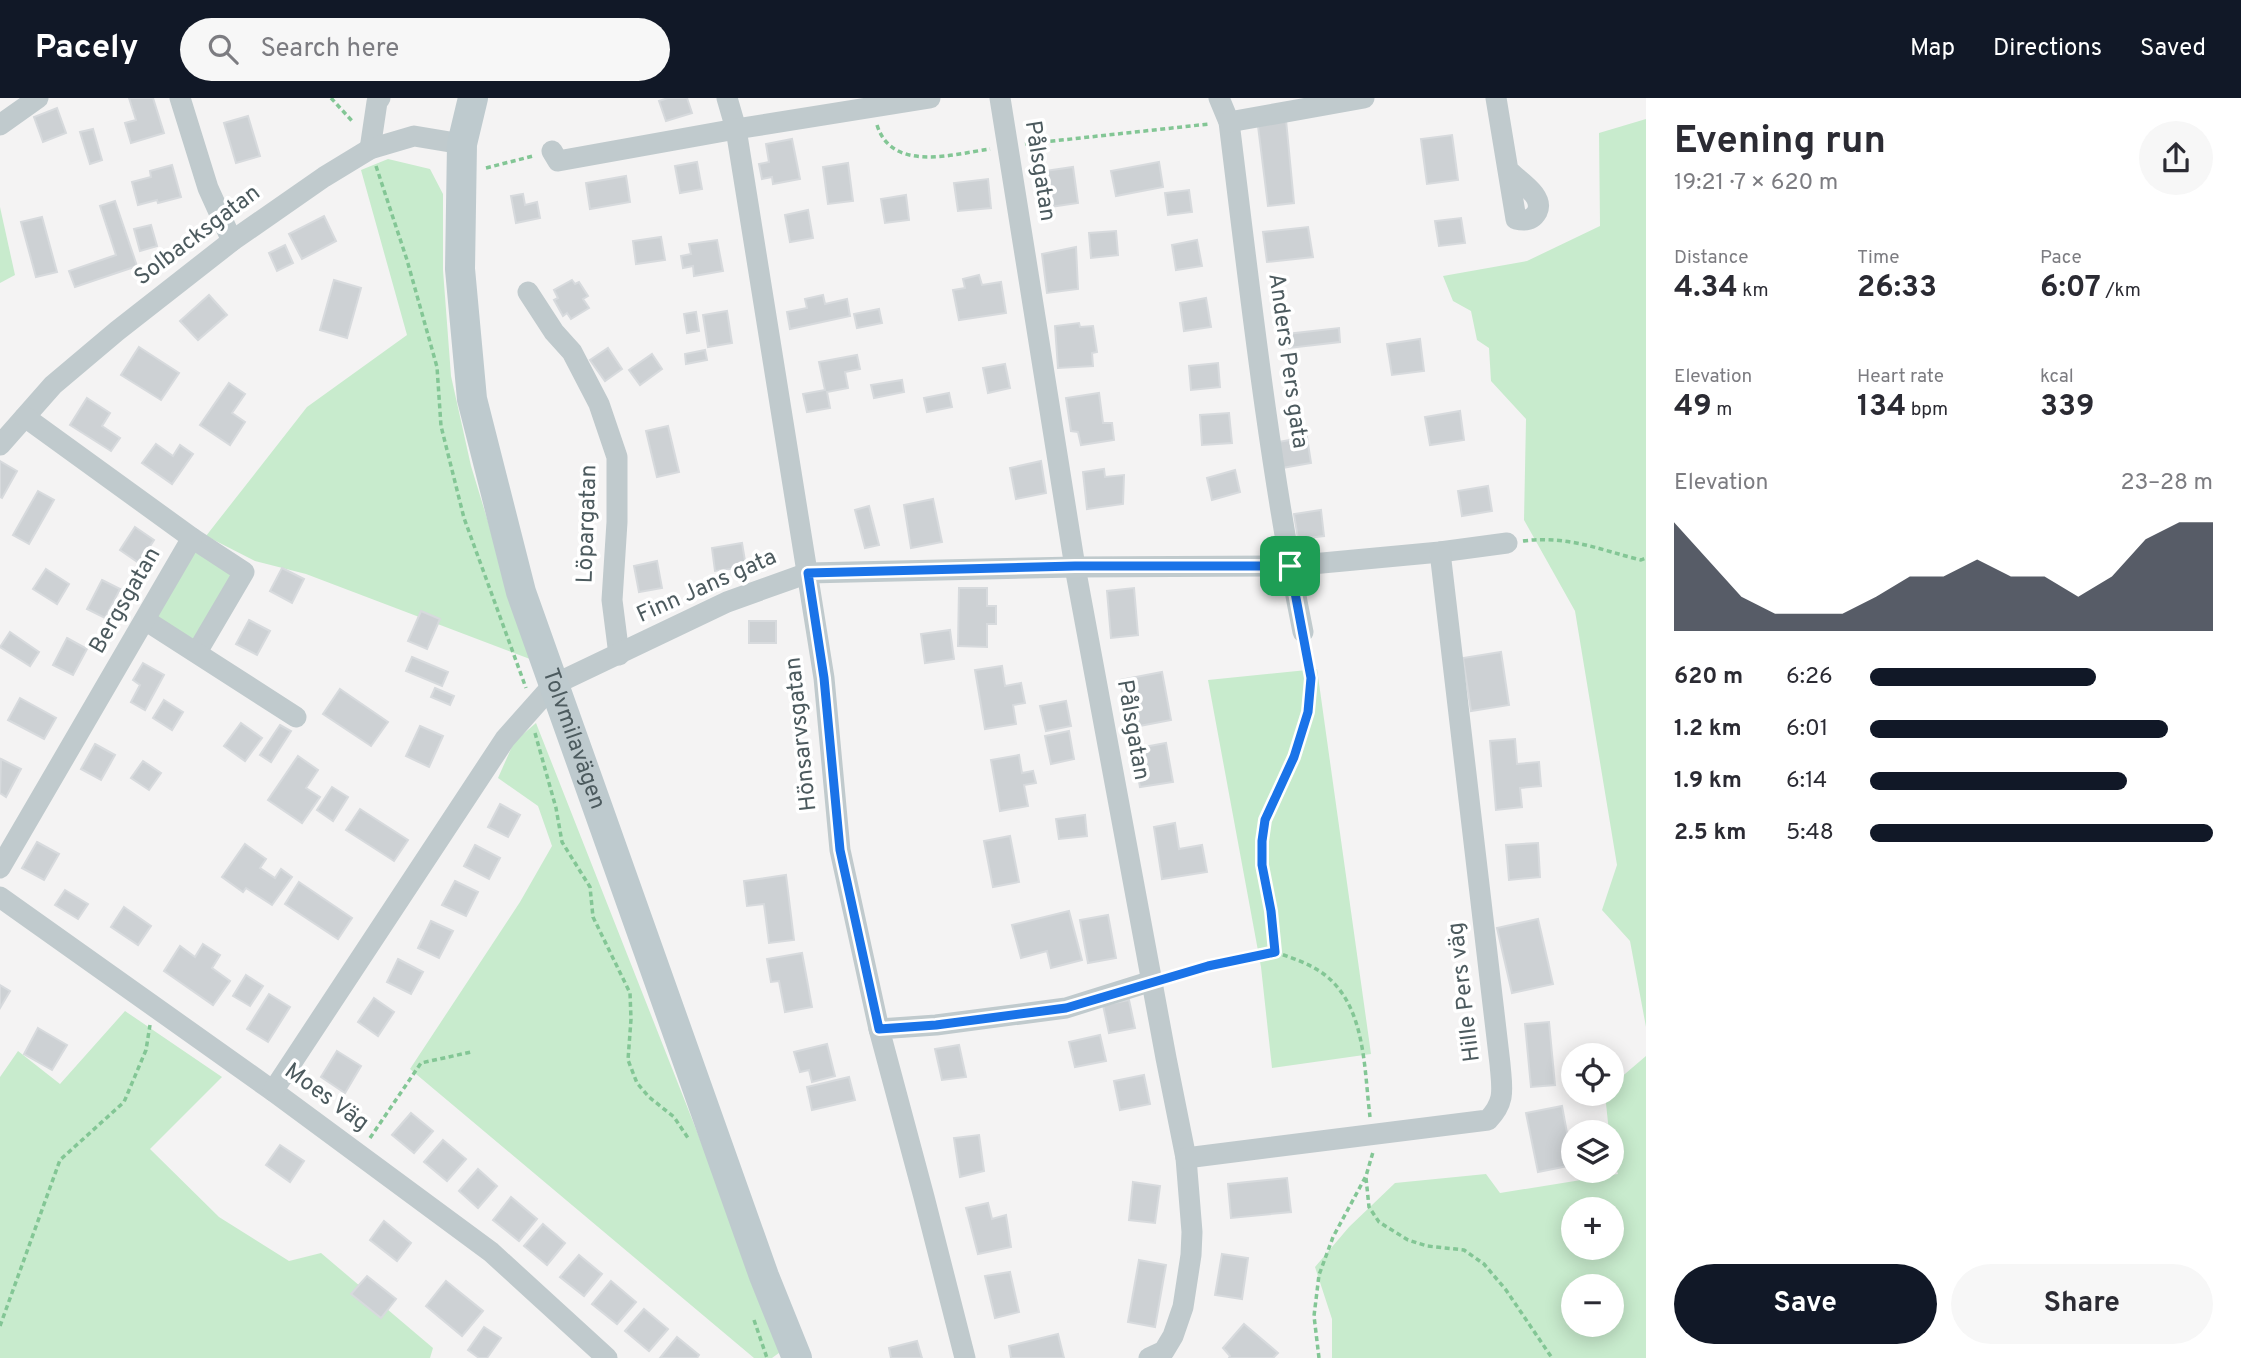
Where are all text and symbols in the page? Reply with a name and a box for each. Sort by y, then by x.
search box [180,18,670,81]
text: Pacely [35,28,138,70]
icon: search [204,30,242,68]
text: Search here [260,33,399,66]
text: Map [1910,34,1955,64]
text: Directions [1993,34,2102,64]
text: Saved [2140,34,2206,64]
text: Evening run [1674,118,1886,167]
street label: Pålsgatan [1017,119,1061,223]
button: share [2139,121,2213,195]
text: 19:21 · 7 × 620 m [1674,169,1838,198]
street label: Solbacksgatan [129,179,267,293]
text: Distance [1674,246,1749,270]
text: Time [1857,246,1900,270]
text: Pace [2040,246,2082,270]
text: 4.34 [1674,270,1738,307]
text: 26:33 [1857,270,1937,307]
text: 6:07 [2040,270,2101,307]
street label: Anders Pers gata [1260,271,1314,451]
text: km [1738,279,1769,303]
text: /km [2101,279,2141,303]
text: Elevation [1674,365,1752,389]
text: Heart rate [1857,365,1944,389]
text: kcal [2040,365,2074,389]
text: 49 [1674,389,1712,426]
text: 134 [1857,389,1906,426]
text: 339 [2040,389,2094,426]
text: m [1712,398,1732,422]
text: bpm [1906,398,1948,422]
street label: Löpargatan [571,464,605,584]
text: Elevation [1674,469,1769,498]
text: 23–28 m [2120,469,2213,498]
pin [1260,536,1320,596]
street label: Bergsgatan [84,542,168,660]
street label: Finn Jans gata [633,543,781,631]
icon: arrive [1271,547,1309,585]
street label: Hönsarvsgatan [779,656,825,812]
text: 620 m [1674,663,1743,692]
text: 6:26 [1786,663,1833,692]
street label: Tolvmilavägen [535,665,612,813]
street label: Pålsgatan [1109,678,1155,782]
text: 1.2 km [1674,715,1742,744]
text: 6:01 [1786,715,1828,744]
text: 1.9 km [1674,767,1742,796]
text: 6:14 [1786,767,1827,796]
text: 2.5 km [1674,819,1747,848]
text: 5:48 [1786,819,1834,848]
street label: Hille Pers väg [1442,921,1488,1063]
map controls [1561,1043,1624,1337]
button: locate [1561,1043,1624,1106]
street label: Moes Väg [278,1058,374,1138]
button: layers [1561,1120,1624,1183]
button: + [1561,1197,1624,1260]
button: Save [1674,1264,1937,1344]
button: Share [1951,1264,2213,1344]
button: − [1561,1274,1624,1337]

